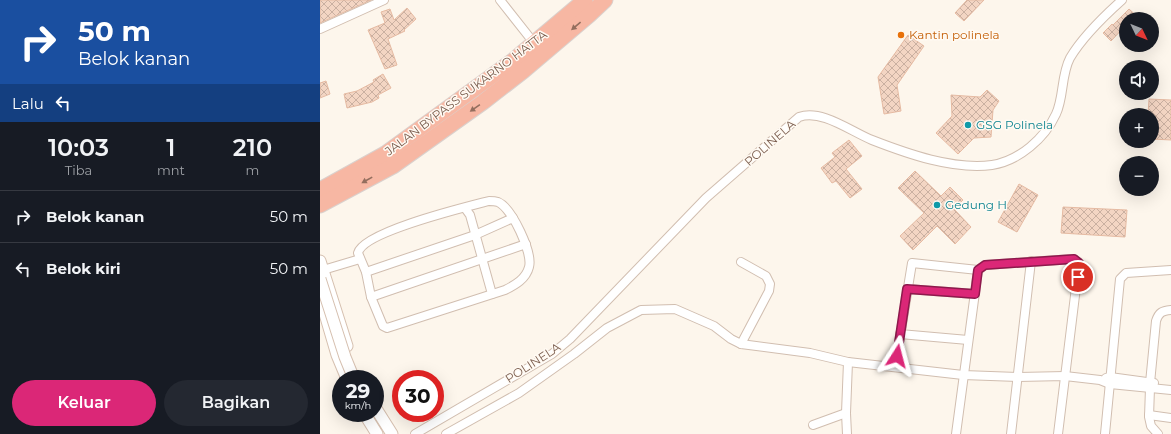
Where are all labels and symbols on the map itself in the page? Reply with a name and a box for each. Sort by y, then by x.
north arrow [1119,12,1159,52]
one-way arrow [571,22,581,31]
street label: JALAN BYPASS SUKARNO HATTA [381,27,550,159]
place label: Kantin polinela [909,27,1000,42]
marker: Kantin polinela [896,30,906,40]
one-way arrow [469,104,480,112]
street label: POLINELA [741,116,799,169]
place label: GSG Polinela [976,117,1053,132]
marker: GSG Polinela [963,120,973,130]
one-way arrow [361,177,373,183]
place label: Gedung H [945,197,1007,212]
marker: Gedung H [932,200,942,210]
pin [1061,260,1095,294]
position arrow [876,335,918,377]
street label: POLINELA [502,339,563,386]
speed limit sign: 30 [392,370,444,422]

